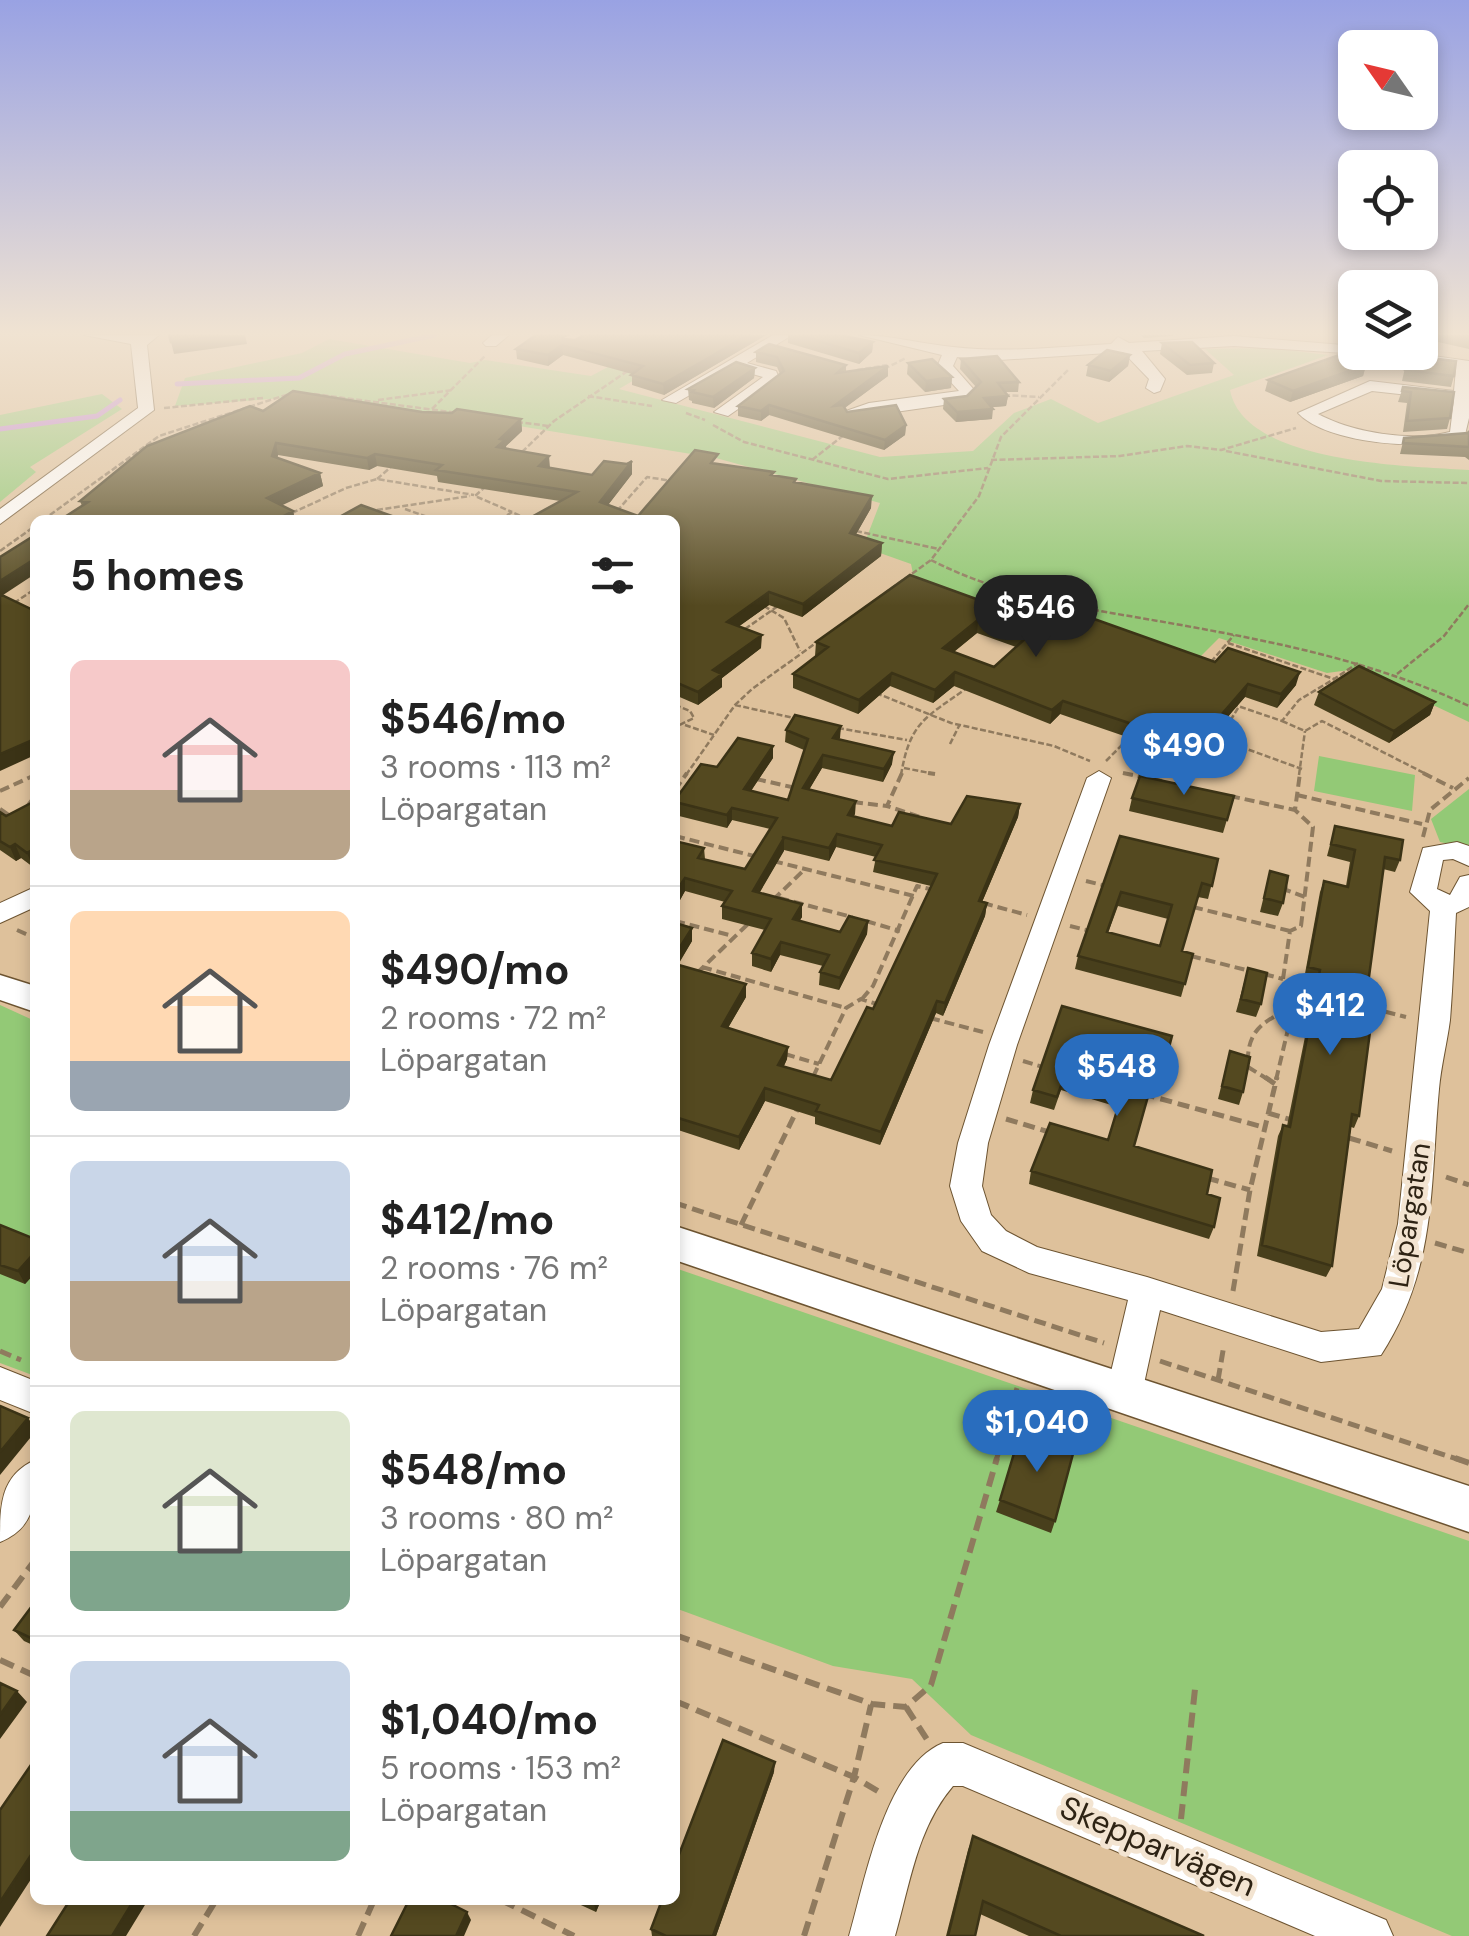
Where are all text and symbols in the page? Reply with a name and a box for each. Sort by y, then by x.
north arrow [1338,30,1438,130]
map controls [1338,30,1438,370]
button: locate [1338,150,1438,250]
button: layers [1338,270,1438,370]
text: 5 homes [70,548,245,603]
icon: filters [585,548,640,603]
pin: $546 [977,575,1095,660]
text: $546 [996,586,1076,628]
text: $546/mo [380,691,566,746]
icon: home [150,700,270,820]
pin: $490 [1125,713,1243,798]
text: $490 [1143,724,1225,766]
text: 3 rooms · 113 m² [380,746,611,788]
text: Löpargatan [380,788,547,830]
text: $490/mo [380,942,570,997]
icon: home [150,951,270,1071]
pin: $412 [1271,973,1389,1058]
text: $412 [1295,984,1365,1026]
text: 2 rooms · 72 m² [380,997,606,1039]
pin: $548 [1058,1034,1176,1119]
text: Löpargatan [380,1039,547,1081]
text: $548 [1077,1045,1157,1087]
street label: Löpargatan [1380,1140,1439,1290]
text: $412/mo [380,1192,554,1247]
icon: home [150,1201,270,1321]
text: 2 rooms · 76 m² [380,1247,608,1289]
text: Löpargatan [380,1289,547,1331]
pin: $1,040 [956,1390,1118,1475]
text: $1,040 [985,1401,1089,1443]
text: $548/mo [380,1442,567,1497]
icon: home [150,1451,270,1571]
text: 3 rooms · 80 m² [380,1497,613,1539]
text: Löpargatan [380,1539,547,1581]
text: $1,040/mo [380,1692,598,1747]
icon: home [150,1701,270,1821]
text: 5 rooms · 153 m² [380,1747,621,1789]
street label: Skepparvägen [1054,1786,1262,1906]
text: Löpargatan [380,1789,547,1831]

